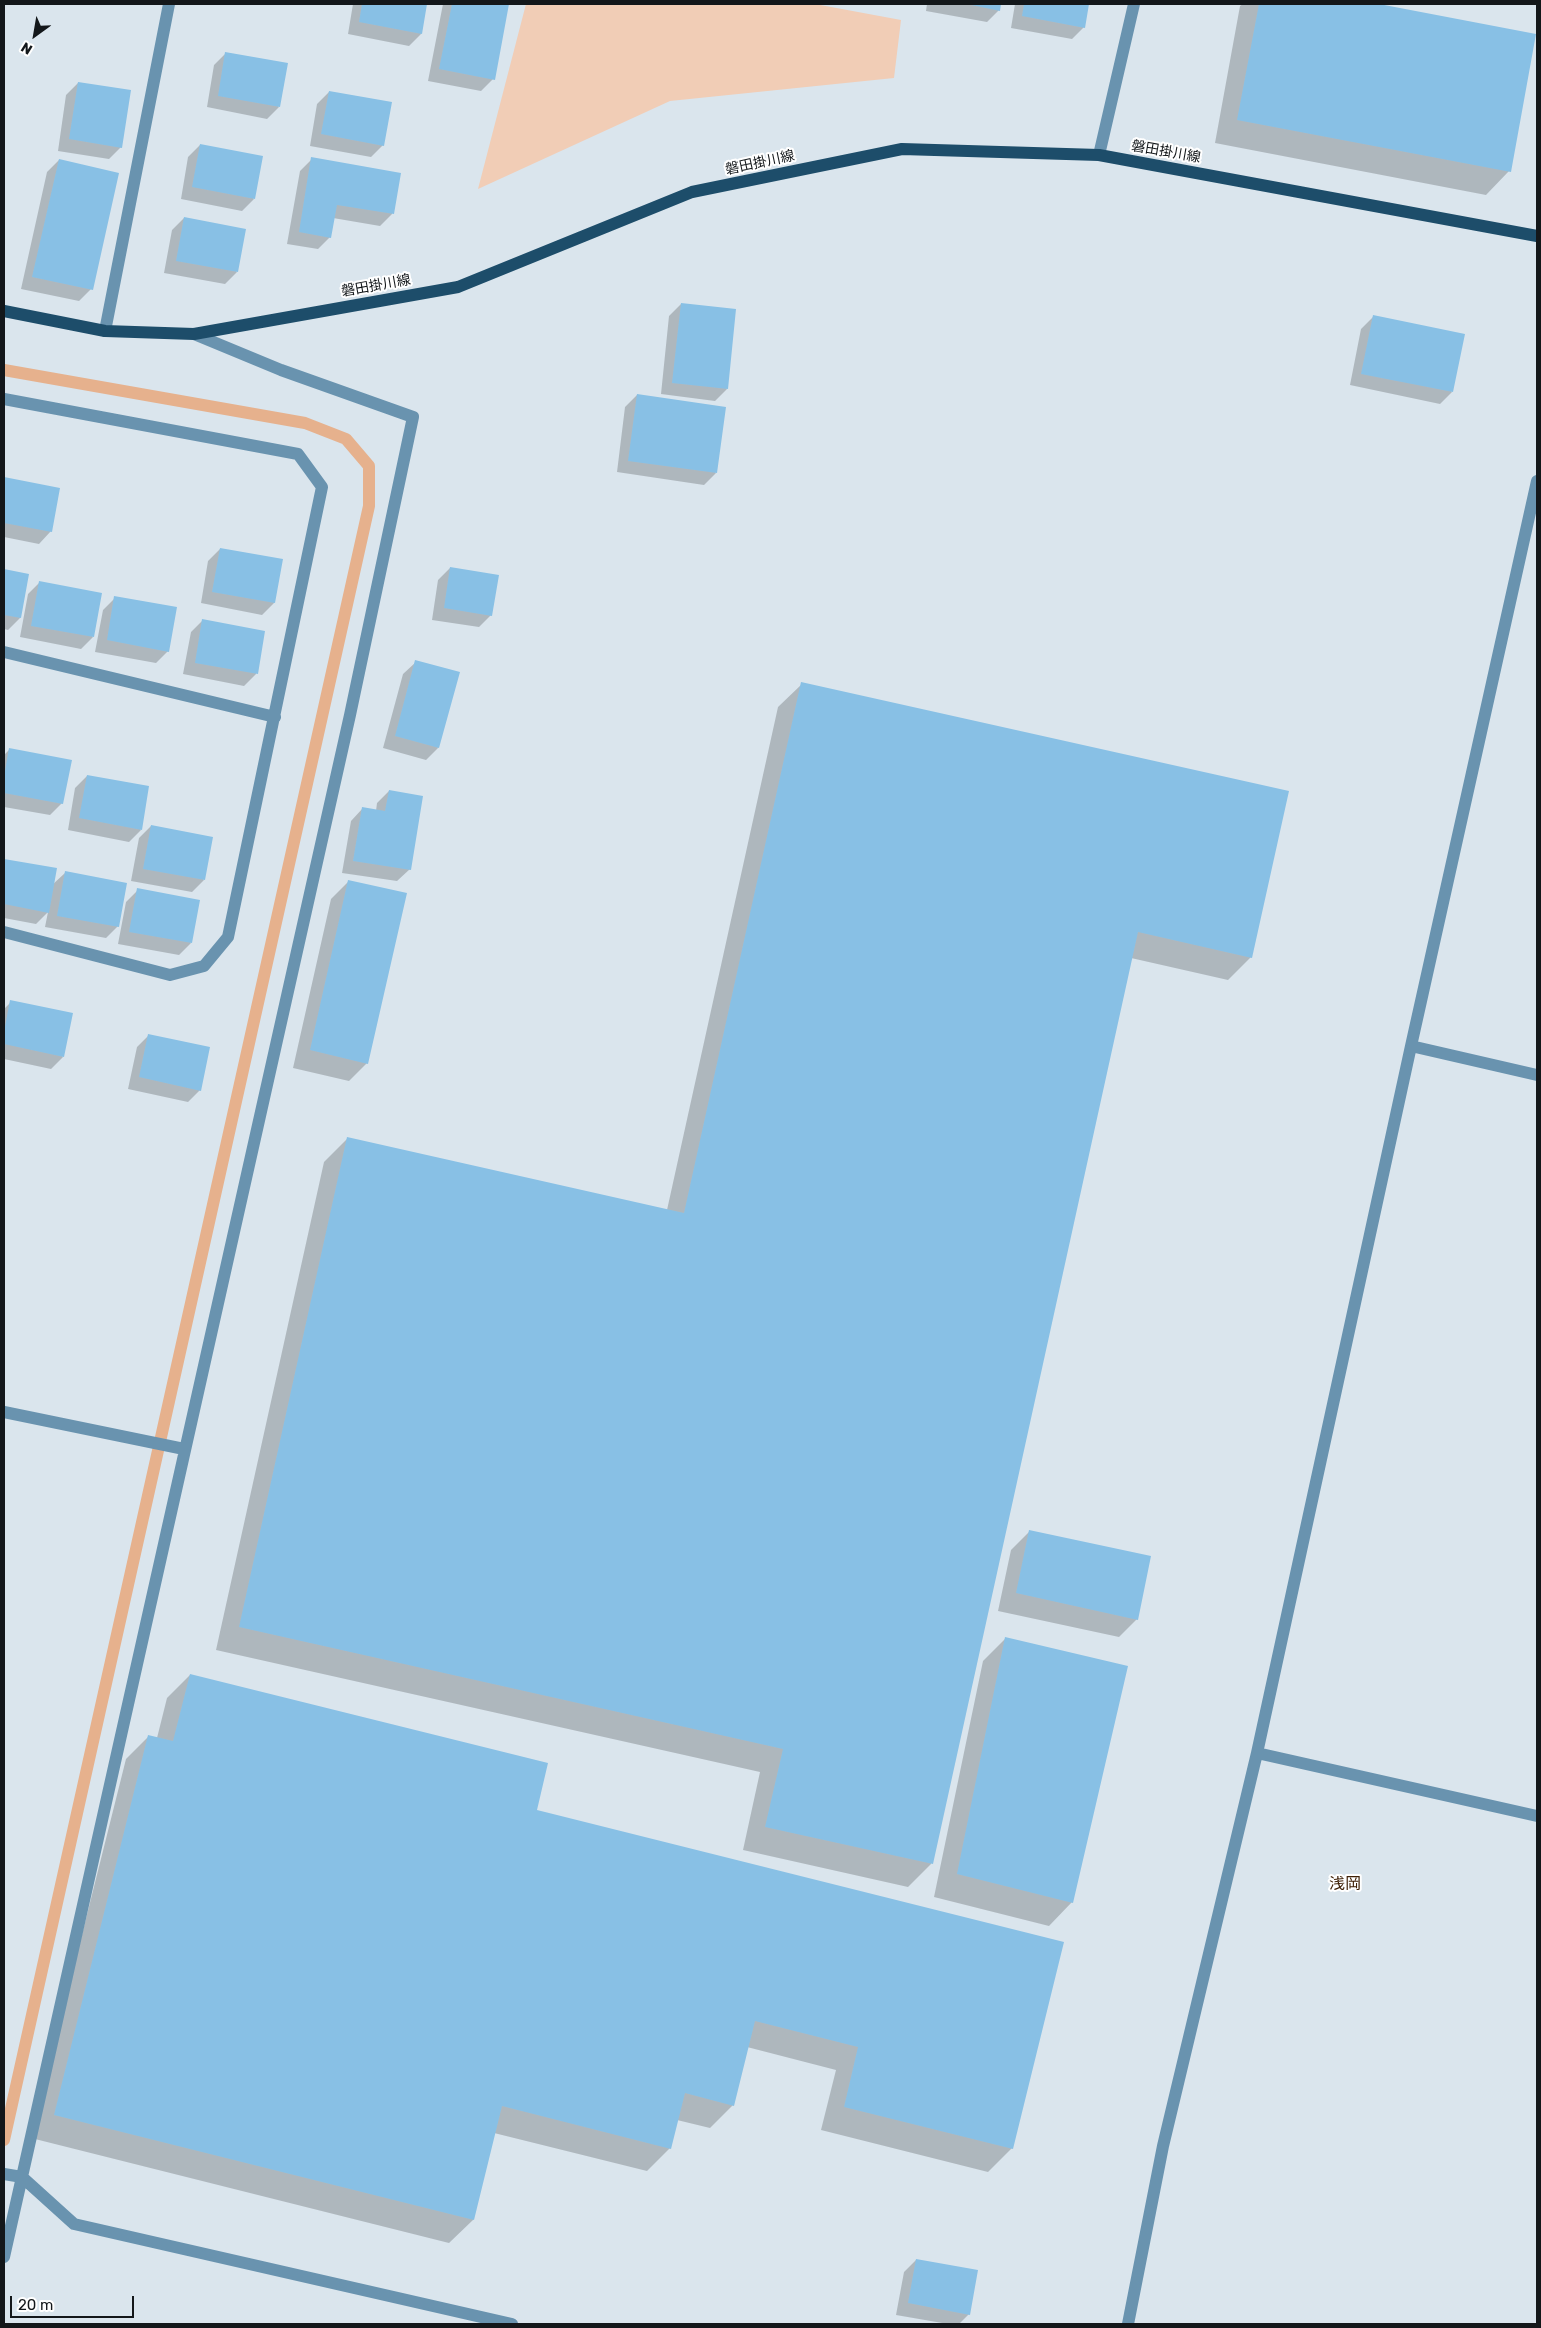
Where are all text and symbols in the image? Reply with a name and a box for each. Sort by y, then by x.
north arrow [10,10,60,60]
text: N [18,38,36,58]
street label: 磐田掛川線 [1130,138,1202,166]
street label: 磐田掛川線 [724,148,796,178]
street label: 磐田掛川線 [340,272,412,300]
district label: 浅岡 [1329,1874,1361,1894]
scale bar [12,2286,136,2318]
text: 20 m [18,2296,53,2314]

